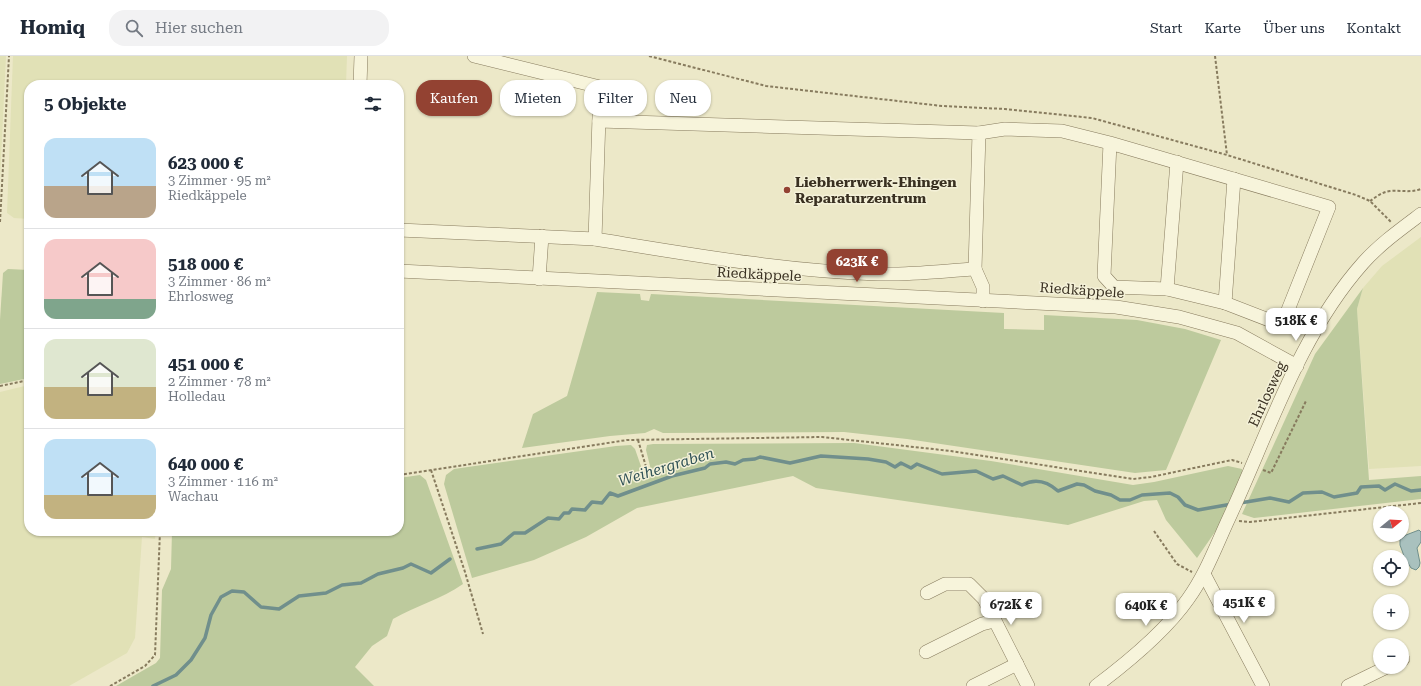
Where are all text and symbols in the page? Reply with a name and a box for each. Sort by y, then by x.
search box [109,10,389,46]
text: Homiq [20,16,85,39]
icon: search [123,17,145,39]
text: Hier suchen [155,19,243,37]
text: Start [1150,20,1183,36]
text: Karte [1205,20,1241,36]
text: Über uns [1263,20,1325,36]
text: Kontakt [1347,20,1401,36]
chip: Kaufen [416,80,492,116]
chip: Mieten [500,80,576,116]
chip: Filter [584,80,647,116]
chip: Neu [655,80,711,116]
icon: filters [362,93,384,115]
text: 5 Objekte [44,94,126,114]
text: 623 000 € [168,153,243,173]
icon: home [76,154,124,202]
text: 3 Zimmer · 95 m² [168,173,271,188]
place label: Liebherrwerk-Ehingen Reparaturzentrum [795,174,957,206]
marker: Liebherrwerk-Ehingen Reparaturzentrum [782,185,792,195]
text: Riedkäppele [168,188,247,203]
pin: 623K € [824,249,890,283]
text: 518 000 € [168,254,243,274]
text: 623K € [836,254,878,269]
icon: home [76,255,124,303]
street label: Riedkäppele [716,264,802,284]
text: 3 Zimmer · 86 m² [168,274,271,289]
street label: Riedkäppele [1039,279,1125,301]
text: Ehrlosweg [168,289,233,304]
pin: 518K € [1263,308,1329,342]
text: 518K € [1275,313,1317,328]
text: 451 000 € [168,354,243,374]
icon: home [76,355,124,403]
street label: Ehrlosweg [1245,359,1289,429]
text: 2 Zimmer · 78 m² [168,374,271,389]
text: Holledau [168,389,225,404]
water label: Weihergraben [616,444,716,490]
text: 640 000 € [168,454,243,474]
icon: home [76,455,124,503]
text: 3 Zimmer · 116 m² [168,474,278,489]
text: Wachau [168,489,218,504]
north arrow [1373,506,1409,542]
map controls [1373,506,1409,674]
button: locate [1373,550,1409,586]
pin: 451K € [1211,590,1277,624]
pin: 672K € [978,592,1044,626]
pin: 640K € [1113,593,1179,627]
button: + [1373,594,1409,630]
text: 451K € [1223,595,1265,610]
text: 672K € [990,597,1032,612]
text: 640K € [1125,598,1167,613]
button: − [1373,638,1409,674]

